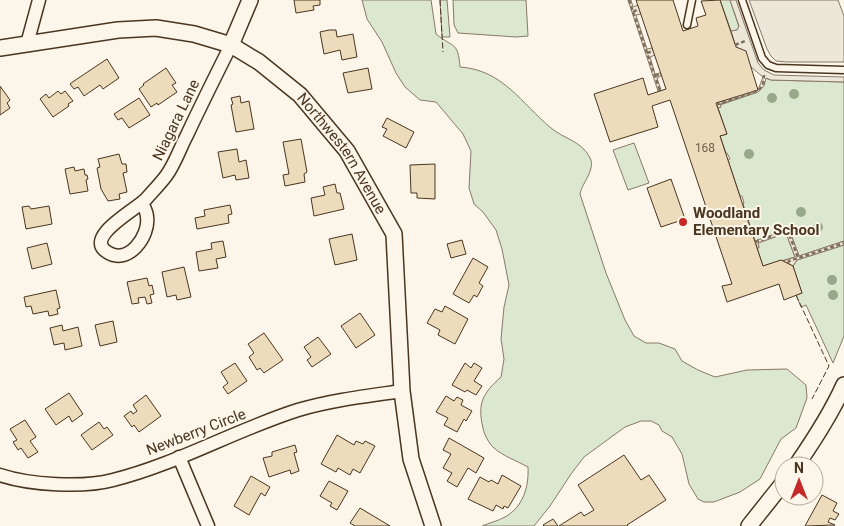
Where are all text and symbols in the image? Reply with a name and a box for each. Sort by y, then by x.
street label: Niagara Lane [149,76,203,164]
street label: Northwestern Avenue [293,89,390,217]
house number: 168 [695,141,715,155]
place label: Woodland Elementary School [693,204,819,239]
marker: Woodland Elementary School [677,216,689,228]
street label: Newberry Circle [144,405,248,459]
north arrow [774,456,824,506]
text: N [794,460,804,476]

